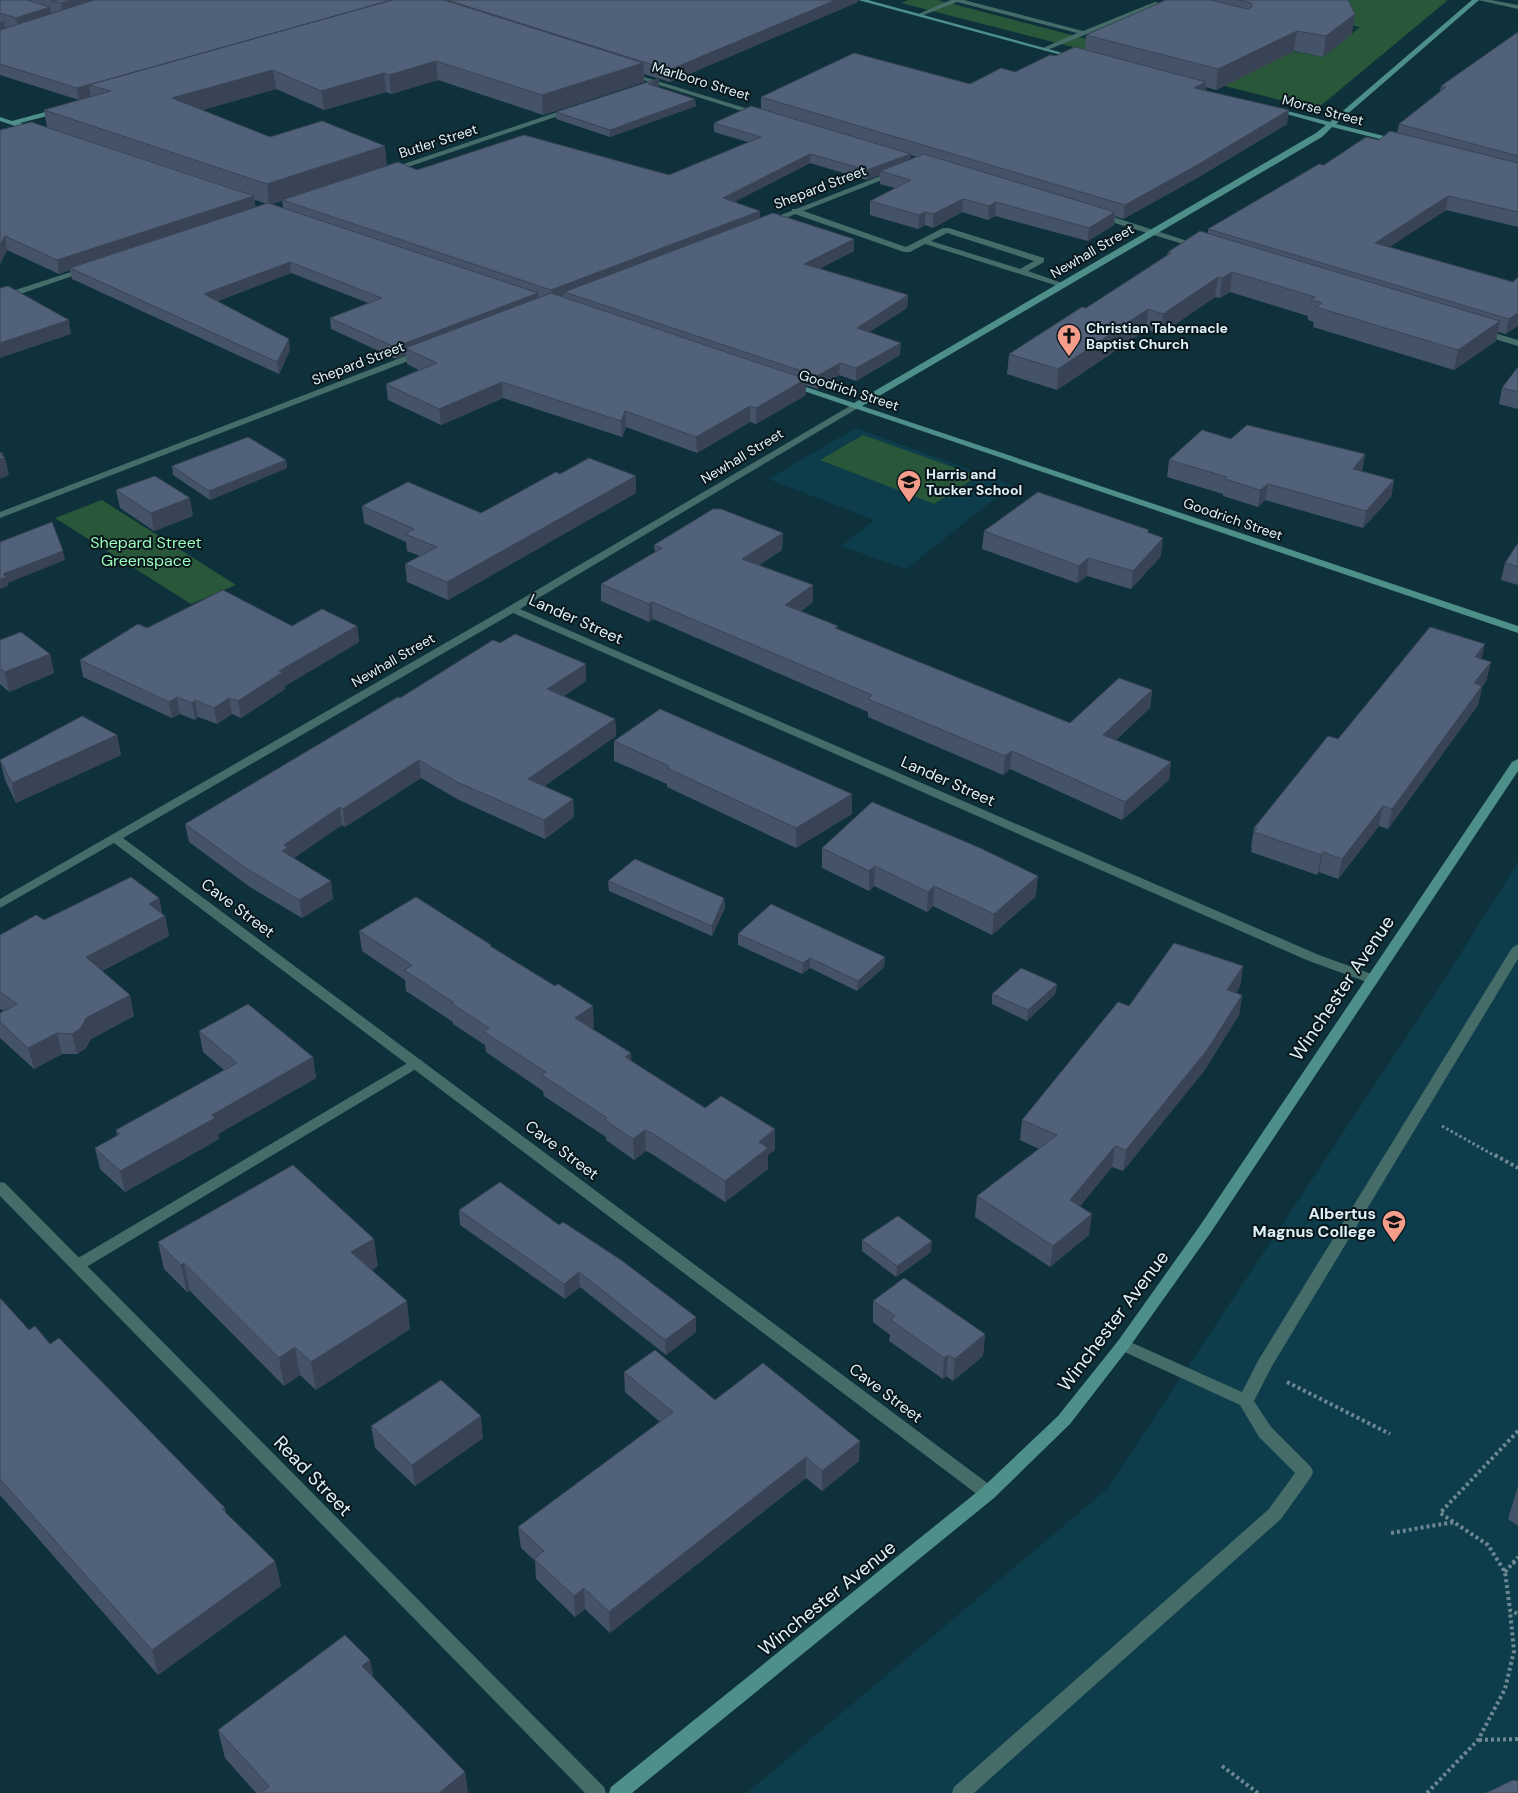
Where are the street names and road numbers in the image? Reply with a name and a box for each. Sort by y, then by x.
street label: Marlboro Street [650,58,752,104]
street label: Morse Street [1280,90,1366,130]
street label: Butler Street [396,120,480,162]
street label: Shepard Street [771,161,869,213]
street label: Newhall Street [1047,220,1137,282]
street label: Shepard Street [309,337,407,389]
street label: Goodrich Street [797,365,901,415]
street label: Newhall Street [697,424,787,488]
street label: Goodrich Street [1181,494,1285,544]
street label: Lander Street [526,589,626,649]
street label: Newhall Street [348,629,438,691]
street label: Lander Street [898,751,998,811]
street label: Cave Street [197,874,279,942]
street label: Winchester Avenue [1284,910,1400,1066]
street label: Cave Street [521,1116,603,1184]
street label: Winchester Avenue [1052,1246,1174,1396]
street label: Cave Street [845,1359,927,1427]
street label: Read Street [268,1430,358,1522]
street label: Winchester Avenue [753,1535,901,1661]

